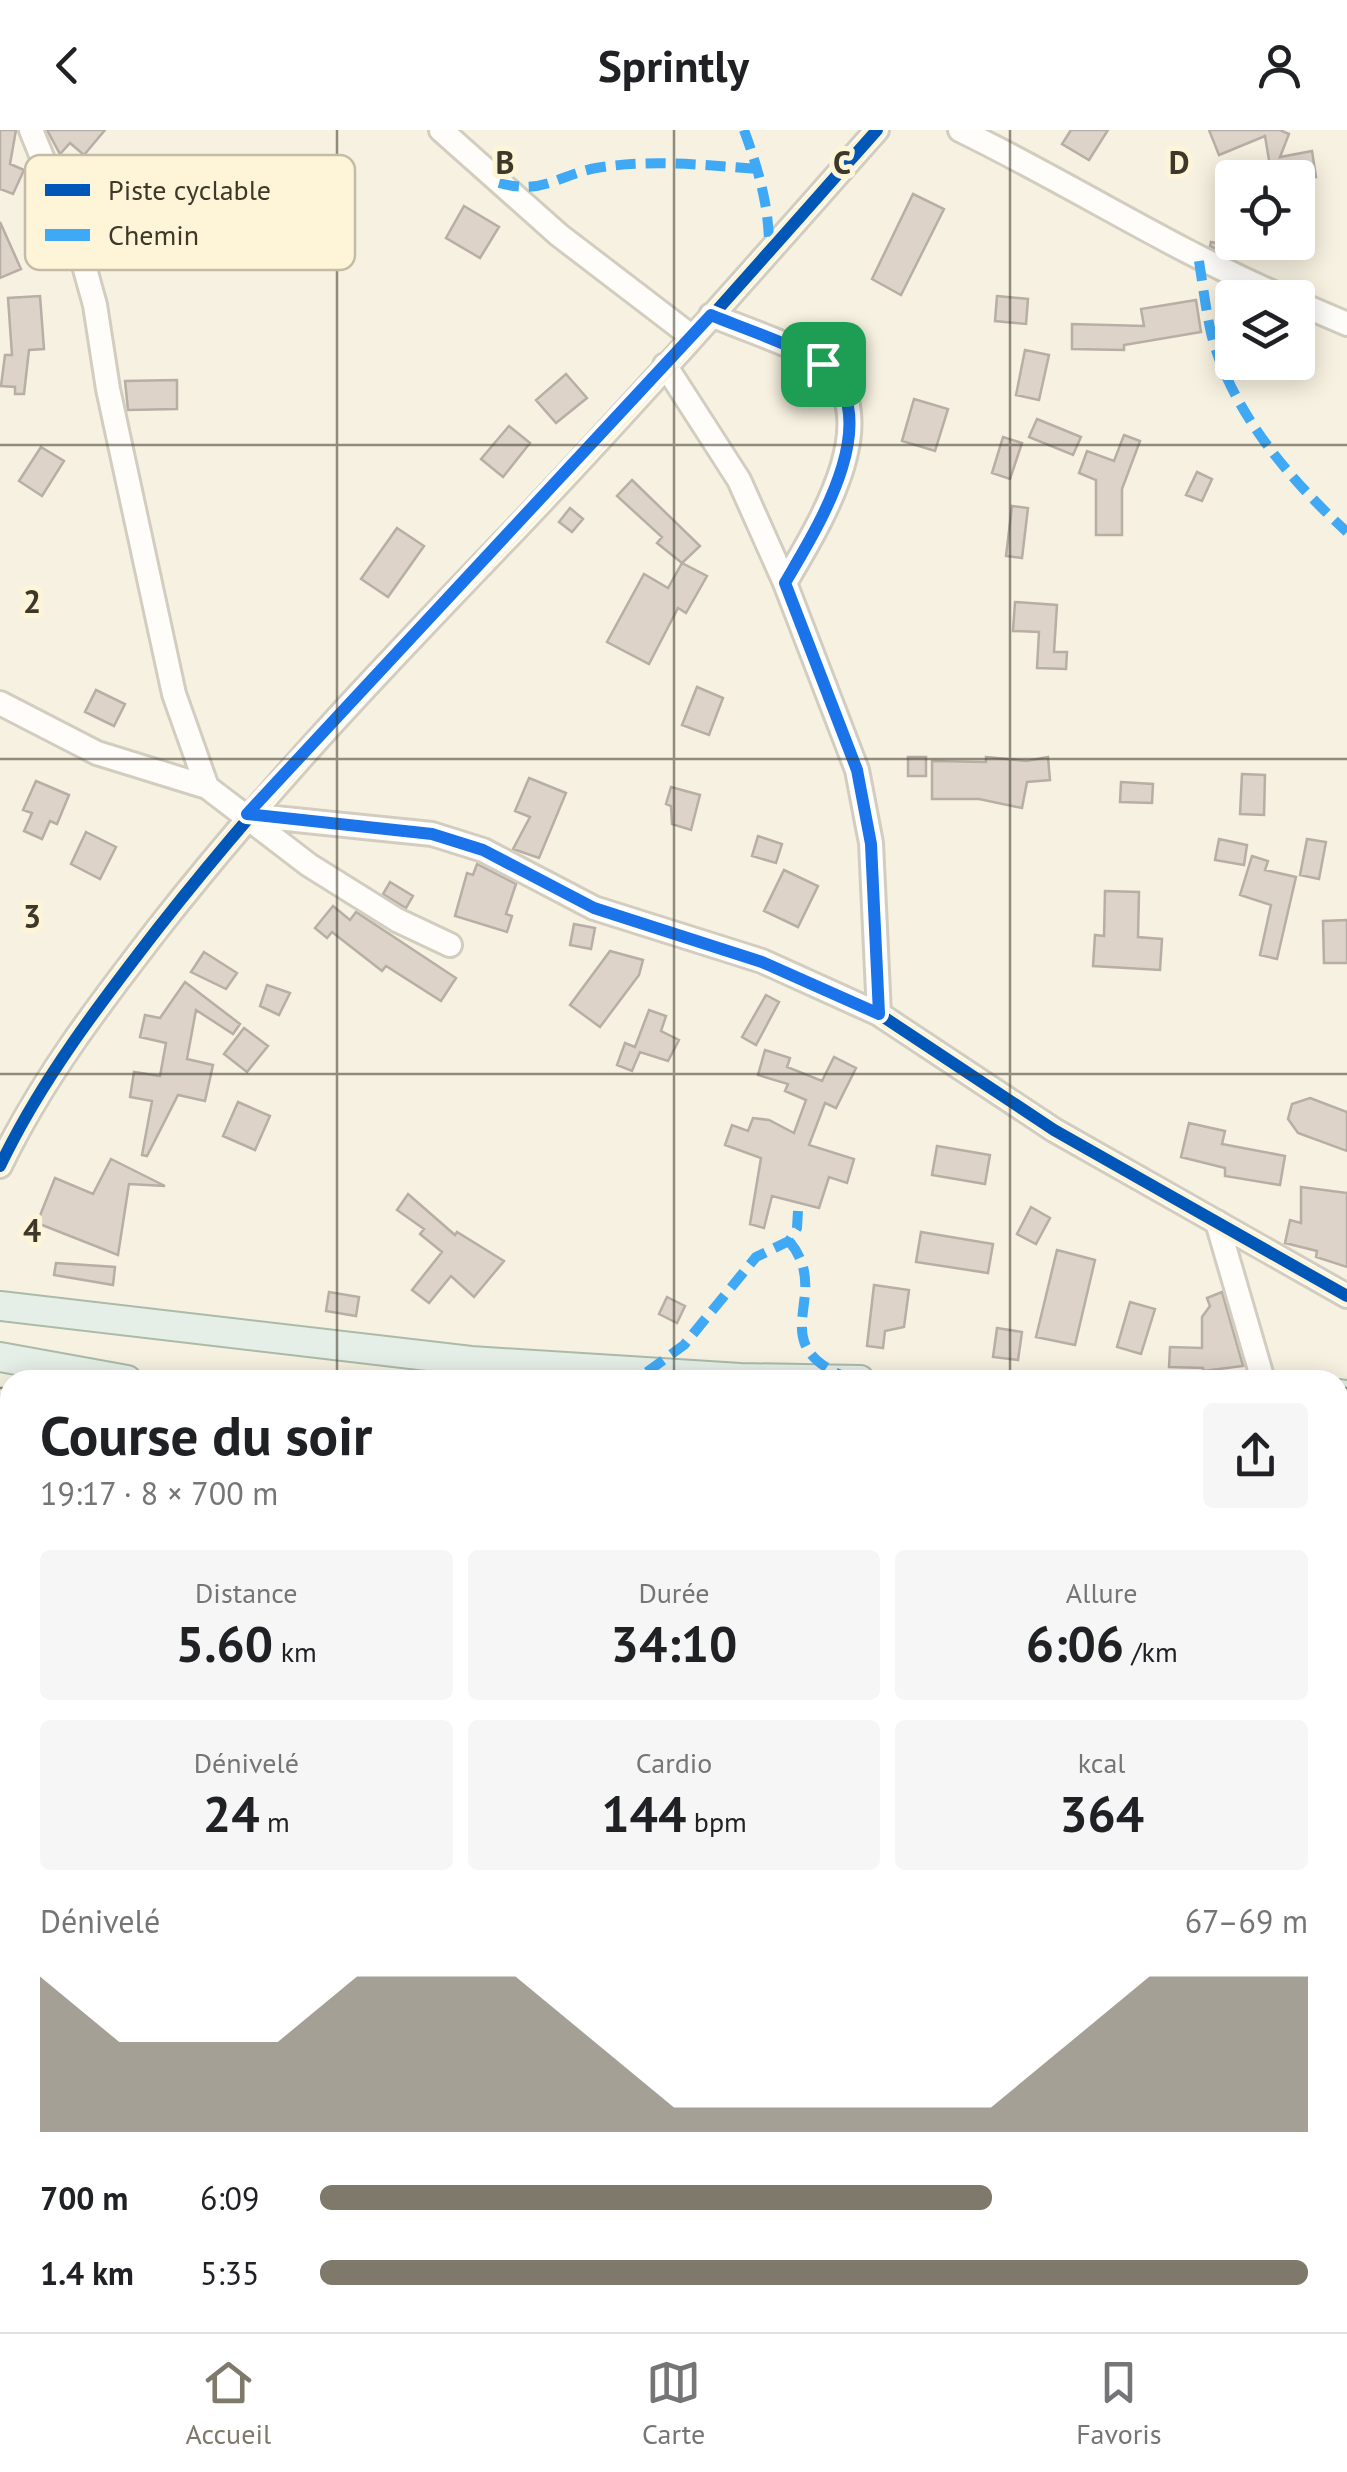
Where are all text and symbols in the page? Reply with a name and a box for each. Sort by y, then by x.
text: Sprintly [598,36,749,94]
icon: back [40,38,95,93]
icon: person [1252,38,1307,93]
text: B [496,141,514,183]
text: C [833,141,851,183]
text: D [1169,141,1189,183]
legend [25,155,355,270]
map controls [1215,160,1315,380]
button: locate [1215,160,1315,260]
text: Piste cyclable [108,171,271,208]
text: Chemin [108,216,199,253]
button: layers [1215,280,1315,380]
pin [781,322,866,407]
icon: arrive [796,337,851,392]
text: 2 [23,580,41,622]
text: 3 [23,895,41,937]
text: 4 [23,1209,41,1251]
text: Course du soir [40,1399,372,1470]
button: share [1203,1403,1308,1508]
text: 19:17 · 8 × 700 m [40,1472,278,1514]
text: Distance [195,1574,298,1611]
text: Durée [638,1574,710,1611]
text: Allure [1066,1574,1137,1611]
text: 5.60 [176,1611,273,1676]
text: 34:10 [611,1611,737,1676]
text: 6:06 [1026,1611,1124,1676]
text: km [273,1633,317,1670]
text: /km [1124,1633,1178,1670]
text: Dénivelé [194,1744,299,1781]
text: Cardio [636,1744,712,1781]
text: kcal [1078,1744,1126,1781]
text: 24 [203,1781,260,1846]
text: 144 [601,1781,686,1846]
text: 364 [1059,1781,1144,1846]
text: m [260,1803,290,1840]
text: bpm [686,1803,747,1840]
text: Dénivelé [40,1900,160,1942]
text: 67–69 m [1185,1900,1308,1942]
text: 700 m [40,2177,128,2219]
text: 6:09 [200,2177,259,2219]
text: 1.4 km [40,2252,134,2294]
text: 5:35 [200,2252,259,2294]
tab: Accueil [185,2355,271,2452]
tab: Carte [642,2355,705,2452]
tab: Favoris [1076,2355,1162,2452]

